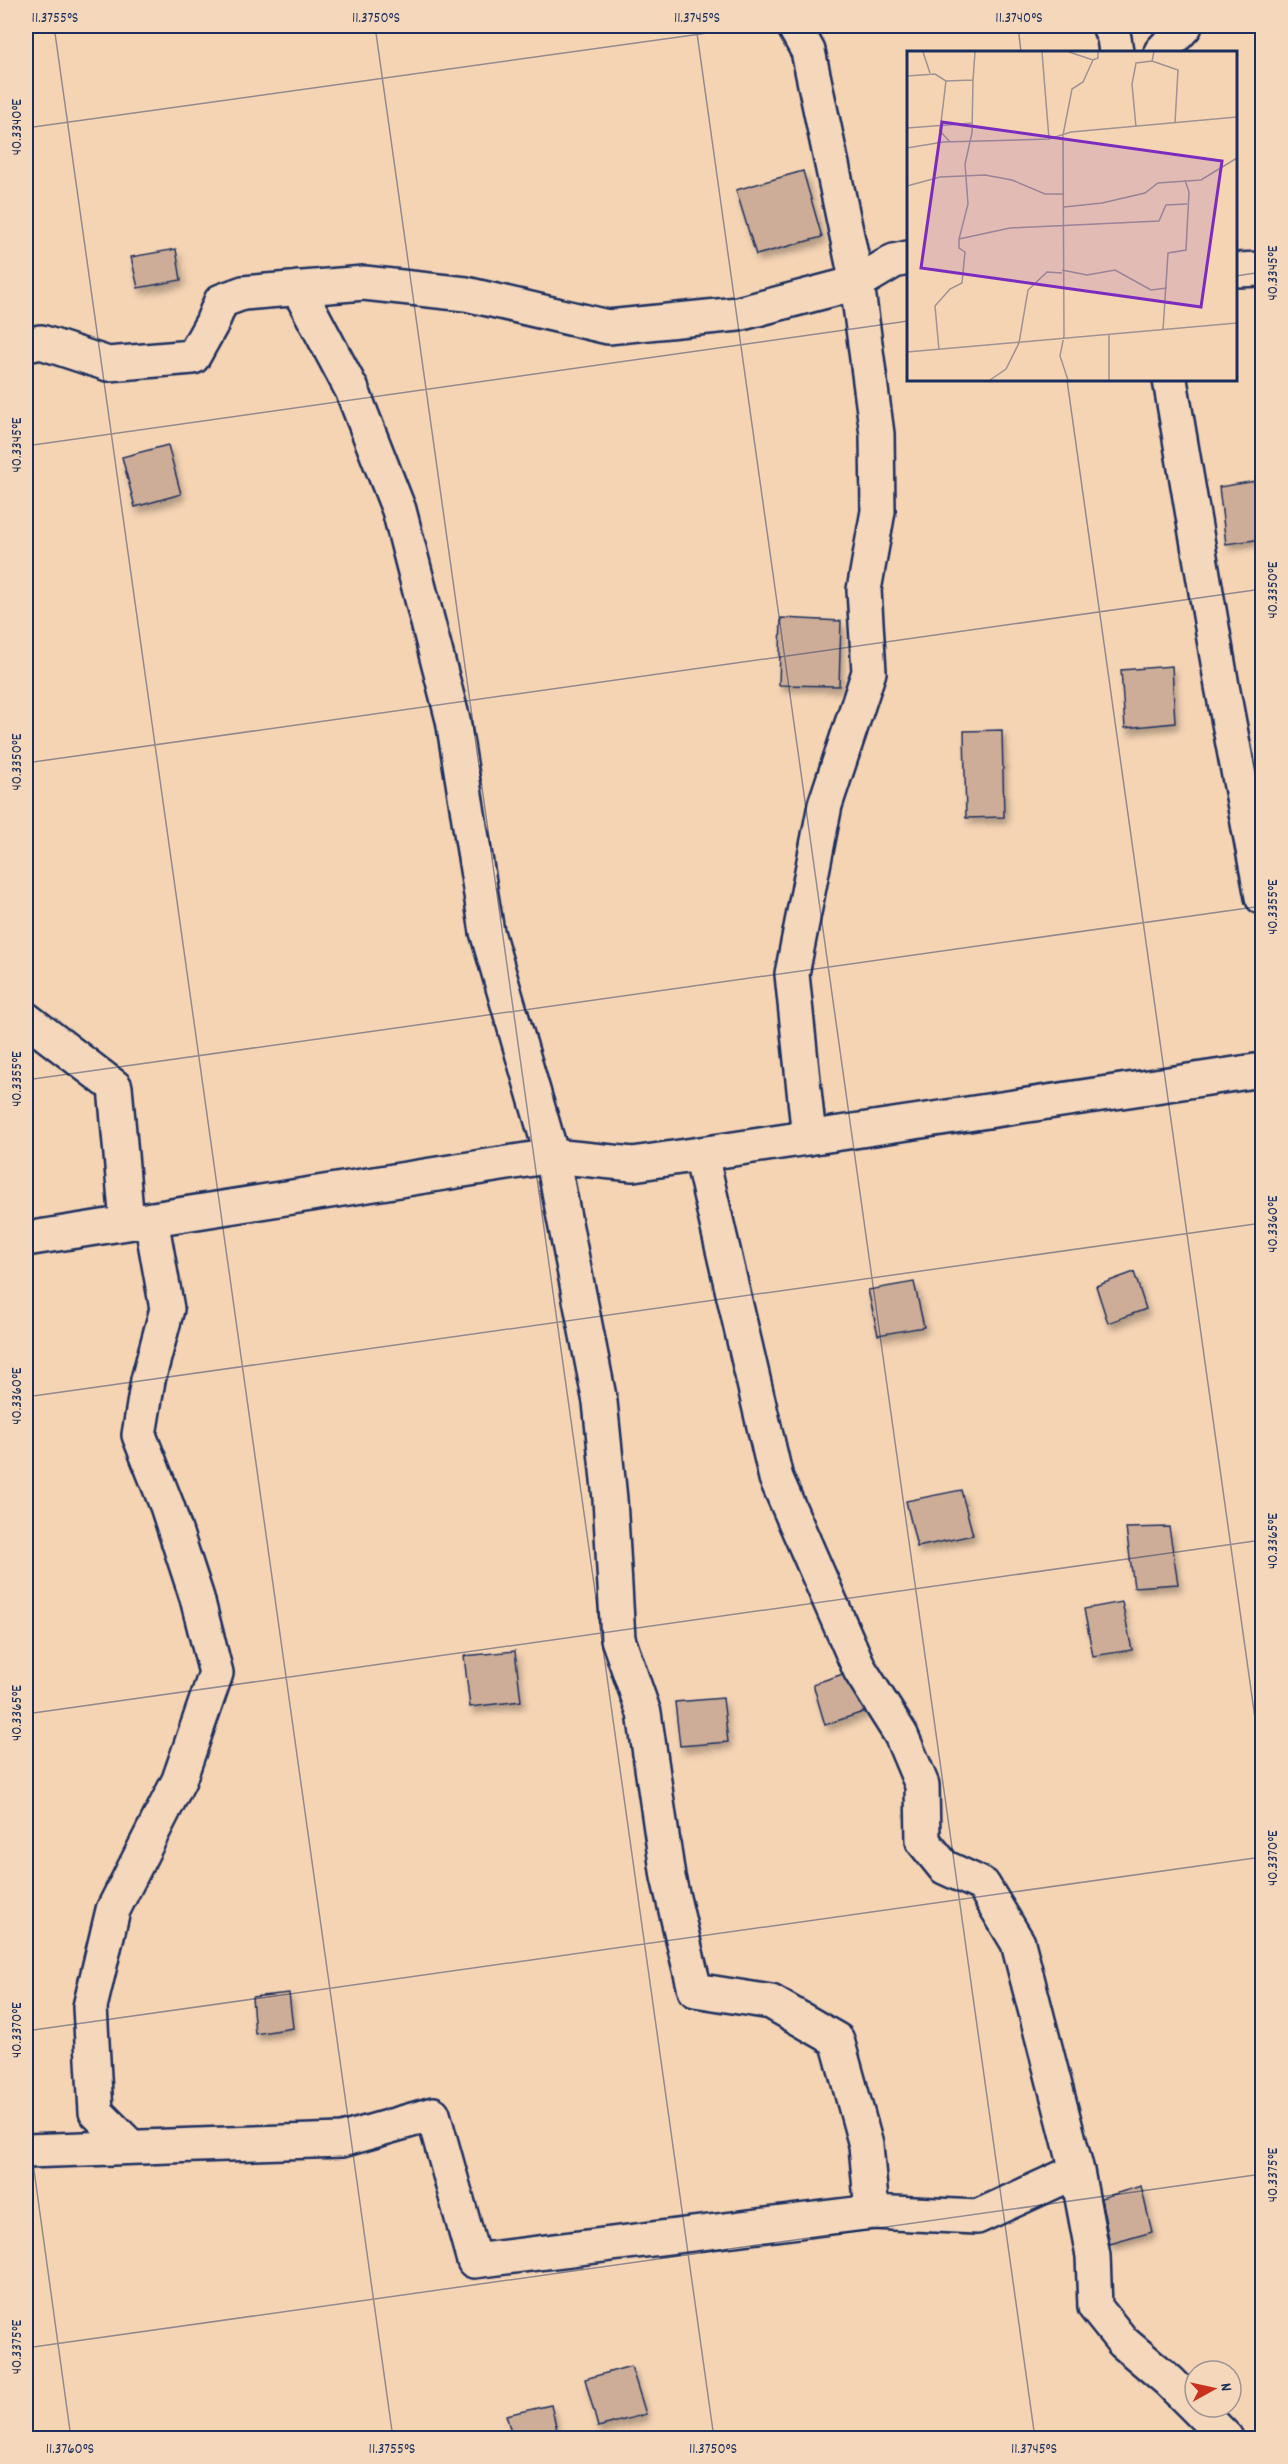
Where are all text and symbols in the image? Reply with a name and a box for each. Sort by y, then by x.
text: 11.3755°S [32,8,78,30]
text: 11.3750°S [352,8,400,30]
text: 11.3745°S [674,8,720,30]
text: 11.3740°S [995,8,1043,30]
inset map [907,51,1237,381]
text: 40.3340°E [7,99,29,155]
text: 40.3345°E [1263,245,1285,301]
text: 40.3345°E [7,417,29,473]
text: 40.3350°E [1263,561,1285,618]
text: 40.3350°E [7,733,29,790]
text: 40.3355°E [1263,879,1285,935]
text: 40.3355°E [7,1051,29,1107]
text: 40.3360°E [1263,1195,1285,1253]
text: 40.3360°E [7,1367,29,1425]
text: 40.3365°E [1263,1513,1285,1569]
text: 40.3365°E [7,1685,29,1741]
text: 40.3370°E [1263,1830,1285,1886]
text: 40.3370°E [7,2002,29,2058]
text: 40.3375°E [1263,2148,1285,2202]
text: 40.3375°E [7,2320,29,2374]
north arrow [1183,2359,1243,2419]
text: N [1213,2382,1237,2393]
text: 11.3760°S [46,2439,94,2461]
text: 11.3755°S [369,2439,415,2461]
text: 11.3750°S [689,2439,737,2461]
text: 11.3745°S [1011,2439,1057,2461]

